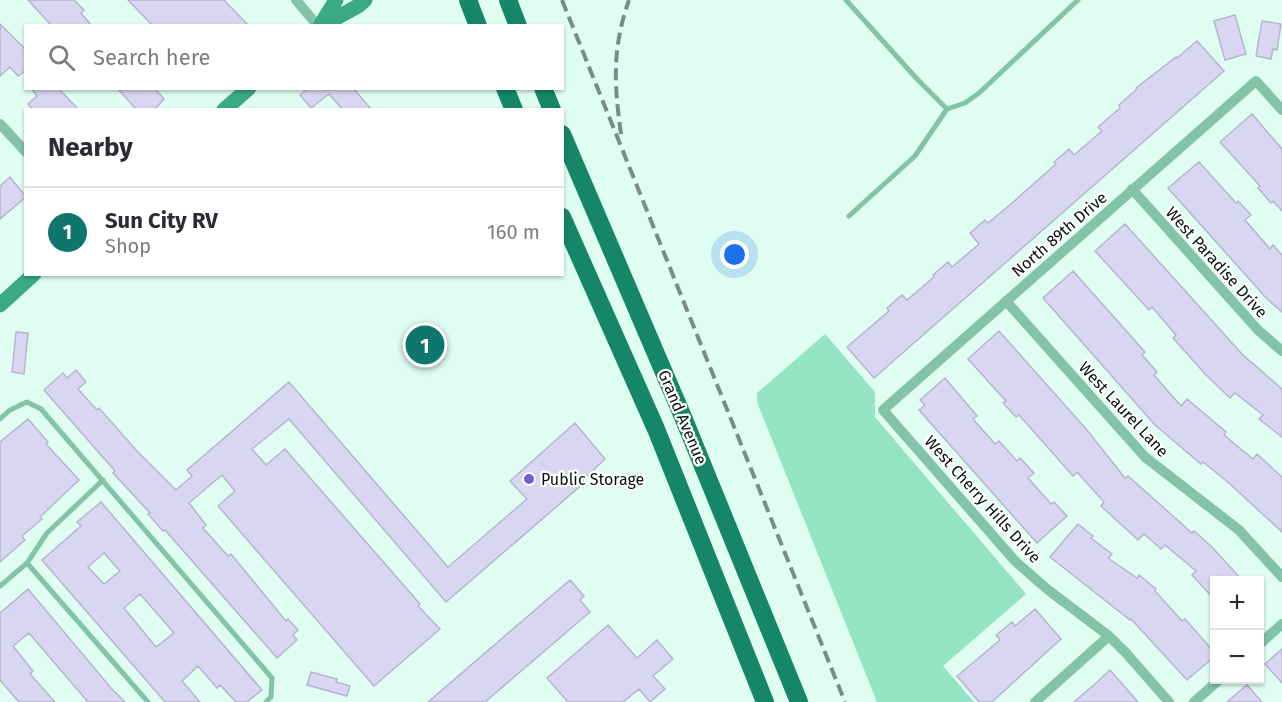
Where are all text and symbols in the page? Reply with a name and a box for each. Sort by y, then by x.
search box [24,24,564,90]
icon: search [45,41,78,74]
text: Search here [93,44,211,71]
text: Nearby [48,132,133,163]
street label: North 89th Drive [1008,188,1111,281]
street label: West Paradise Drive [1162,203,1271,322]
text: Sun City RV [105,207,218,234]
text: 1 [63,220,72,244]
text: 160 m [487,220,540,244]
text: Shop [105,234,151,258]
your location [720,240,749,269]
pin: 1 [406,322,444,368]
street label: West Laurel Lane [1075,358,1173,461]
street label: Grand Avenue [654,367,711,467]
street label: West Cherry Hills Drive [920,432,1045,567]
place label: Public Storage [541,470,644,489]
marker: Public Storage [522,472,536,486]
map controls [1210,576,1264,684]
button: + [1210,576,1264,630]
button: − [1210,630,1264,684]

